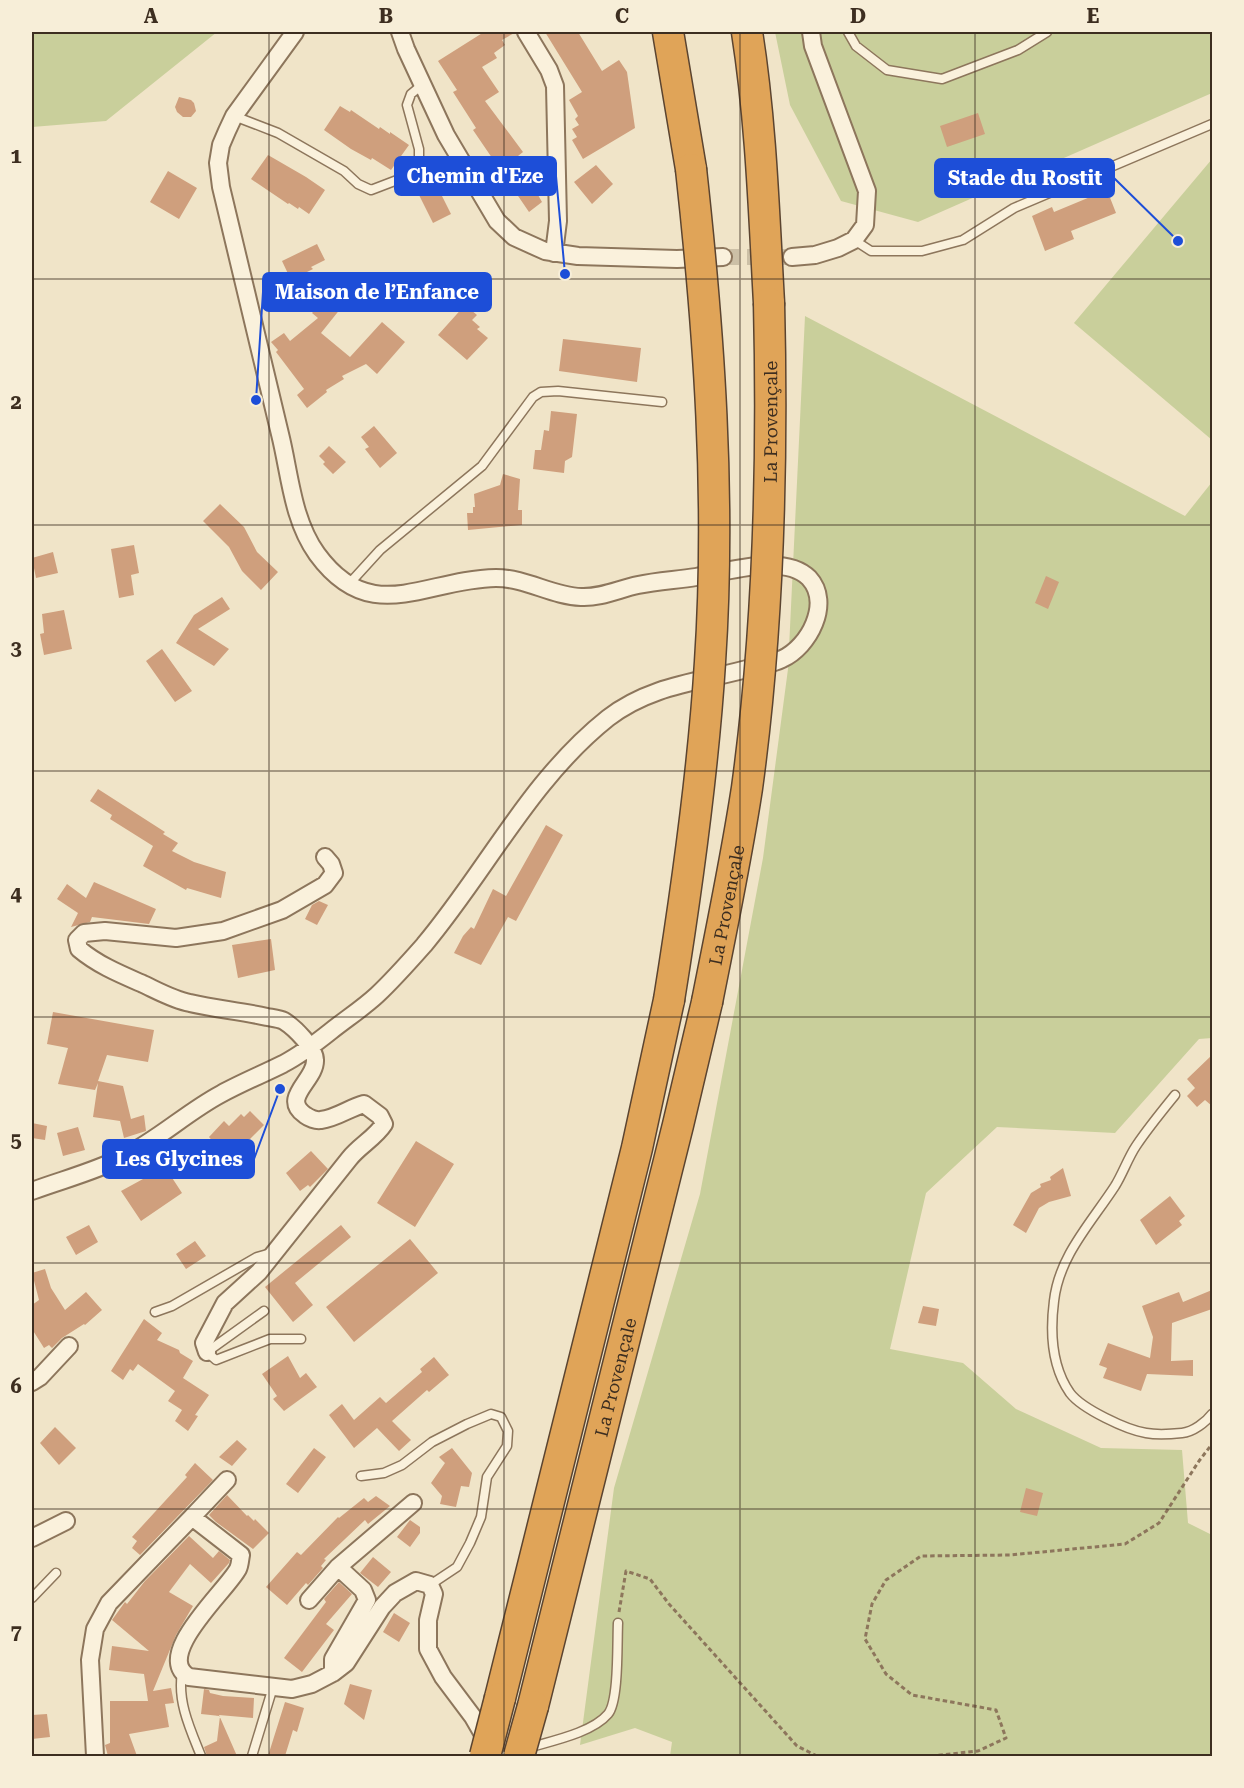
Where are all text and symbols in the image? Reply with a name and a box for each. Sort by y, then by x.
text: A [144,4,159,28]
text: B [379,4,393,28]
text: C [615,4,629,28]
text: D [850,4,866,28]
text: E [1087,4,1100,28]
text: 1 [10,144,22,168]
callout: Chemin d'Eze [395,157,556,195]
callout: Stade du Rostit [935,159,1114,197]
text: Chemin d'Eze [406,164,544,188]
text: Stade du Rostit [948,166,1102,190]
callout: Maison de l’Enfance [263,273,491,311]
text: Maison de l’Enfance [275,280,479,304]
street label: La Provençale [759,360,781,483]
text: 2 [10,390,22,414]
text: 3 [10,636,22,660]
street label: La Provençale [704,843,748,967]
text: 4 [10,882,22,906]
text: 5 [10,1128,22,1152]
callout: Les Glycines [103,1140,254,1178]
text: Les Glycines [115,1147,243,1171]
street label: La Provençale [590,1315,640,1439]
text: 6 [10,1374,22,1398]
text: 7 [10,1620,22,1644]

